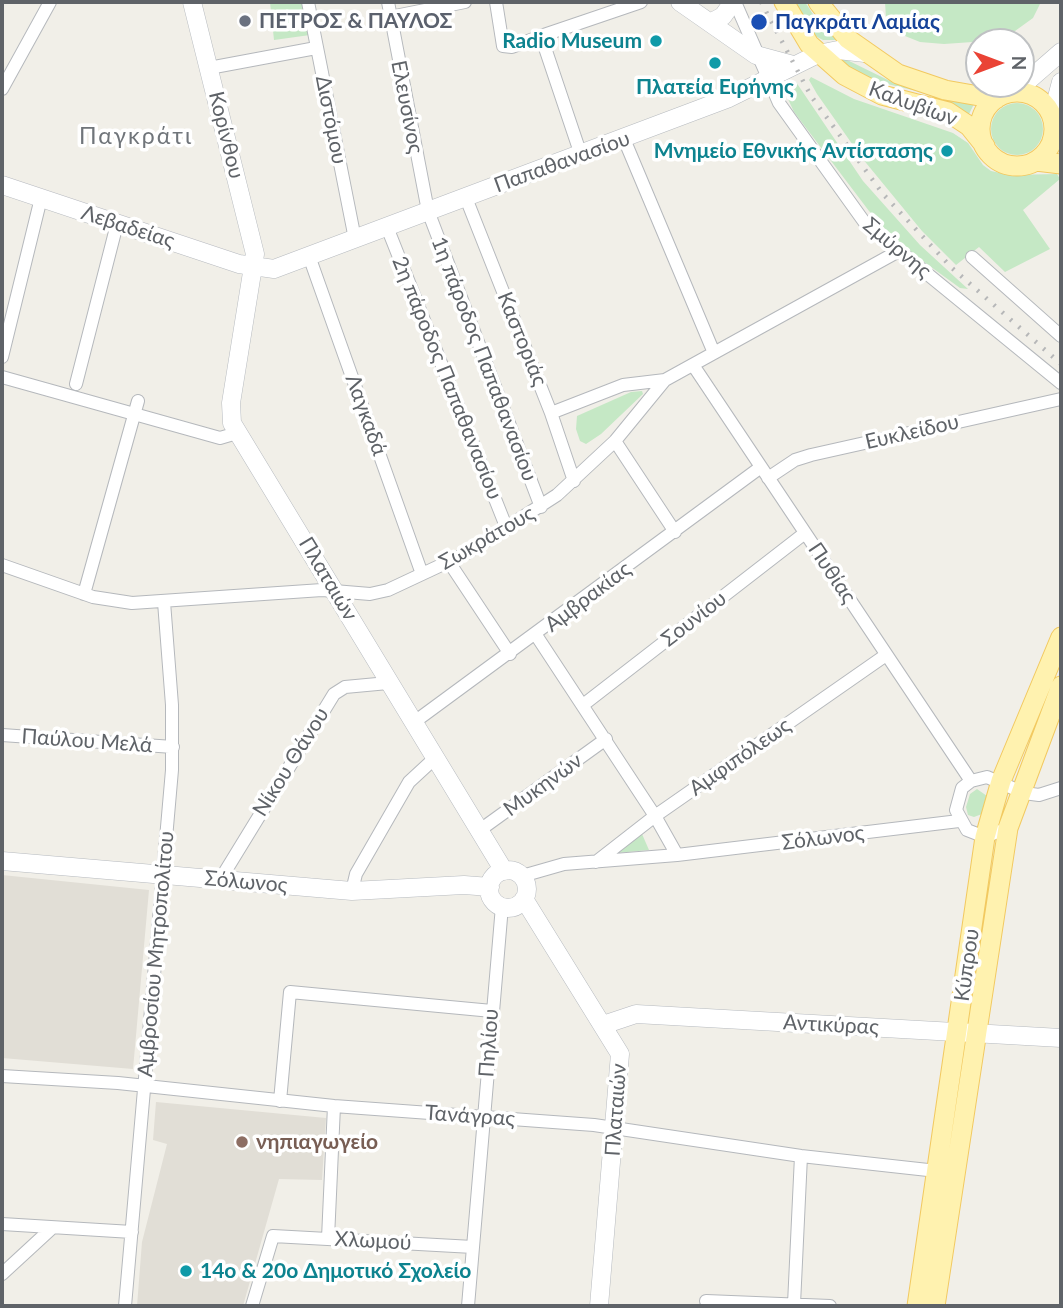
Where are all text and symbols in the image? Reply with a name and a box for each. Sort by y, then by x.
place label: ΠΕΤΡΟΣ & ΠΑΥΛΟΣ [259,8,452,34]
place label: Παγκράτι Λαμίας [775,9,940,35]
marker: Παγκράτι Λαμίας [749,12,769,32]
marker: ΠΕΤΡΟΣ & ΠΑΥΛΟΣ [237,13,253,29]
place label: Radio Museum [502,28,642,54]
north arrow [965,28,1035,98]
marker: Radio Museum [648,33,664,49]
marker: Πλατεία Ειρήνης [707,55,723,71]
text: N [1008,56,1031,70]
street label: Ελευσίνος [386,58,428,156]
street label: Διστόμου [310,74,352,166]
place label: Πλατεία Ειρήνης [636,74,794,100]
street label: Καλυβίων [865,76,961,132]
street label: Κορίνθου [203,89,249,181]
district label: Παγκράτι [80,123,192,151]
street label: Παπαθανασίου [491,126,633,198]
place label: Μνημείο Εθνικής Αντίστασης [654,138,933,164]
marker: Μνημείο Εθνικής Αντίστασης [939,143,955,159]
street label: Λεβαδείας [78,200,178,254]
street label: Σμύρνης [858,212,936,284]
street label: 1η πάροδος Παπαθανασίου [426,233,542,485]
street label: 2η πάροδος Παπαθανασίου [387,253,507,503]
street label: Καστοριάς [492,288,552,390]
street label: Λαγκαδά [340,371,392,459]
street label: Ευκλείδου [863,409,961,455]
street label: Σωκράτους [435,501,539,575]
street label: Πλαταιών [293,533,363,625]
street label: Πυθίας [803,538,861,608]
street label: Αμβρακίας [540,557,636,637]
street label: Σουνίου [656,586,732,652]
street label: Νίκου Θάνου [248,703,334,821]
street label: Αμφιπόλεως [684,713,796,801]
street label: Παύλου Μελά [21,724,153,758]
street label: Μυκηνών [499,748,587,822]
street label: Σόλωνος [780,820,866,856]
street label: Αμβροσίου Μητροπολίτου [133,830,179,1078]
street label: Σόλωνος [204,866,288,898]
street label: Κύπρου [949,927,985,1003]
street label: Πηλίου [474,1008,504,1078]
street label: Αντικύρας [783,1010,879,1040]
street label: Πλαταιών [600,1063,632,1157]
street label: Τανάγρας [424,1100,516,1132]
place label: νηπιαγωγείο [256,1129,378,1155]
marker: νηπιαγωγείο [234,1134,250,1150]
street label: Χλωμού [334,1226,412,1256]
place label: 14ο & 20ο Δημοτικό Σχολείο [200,1258,471,1284]
marker: 14ο & 20ο Δημοτικό Σχολείο [178,1263,194,1279]

